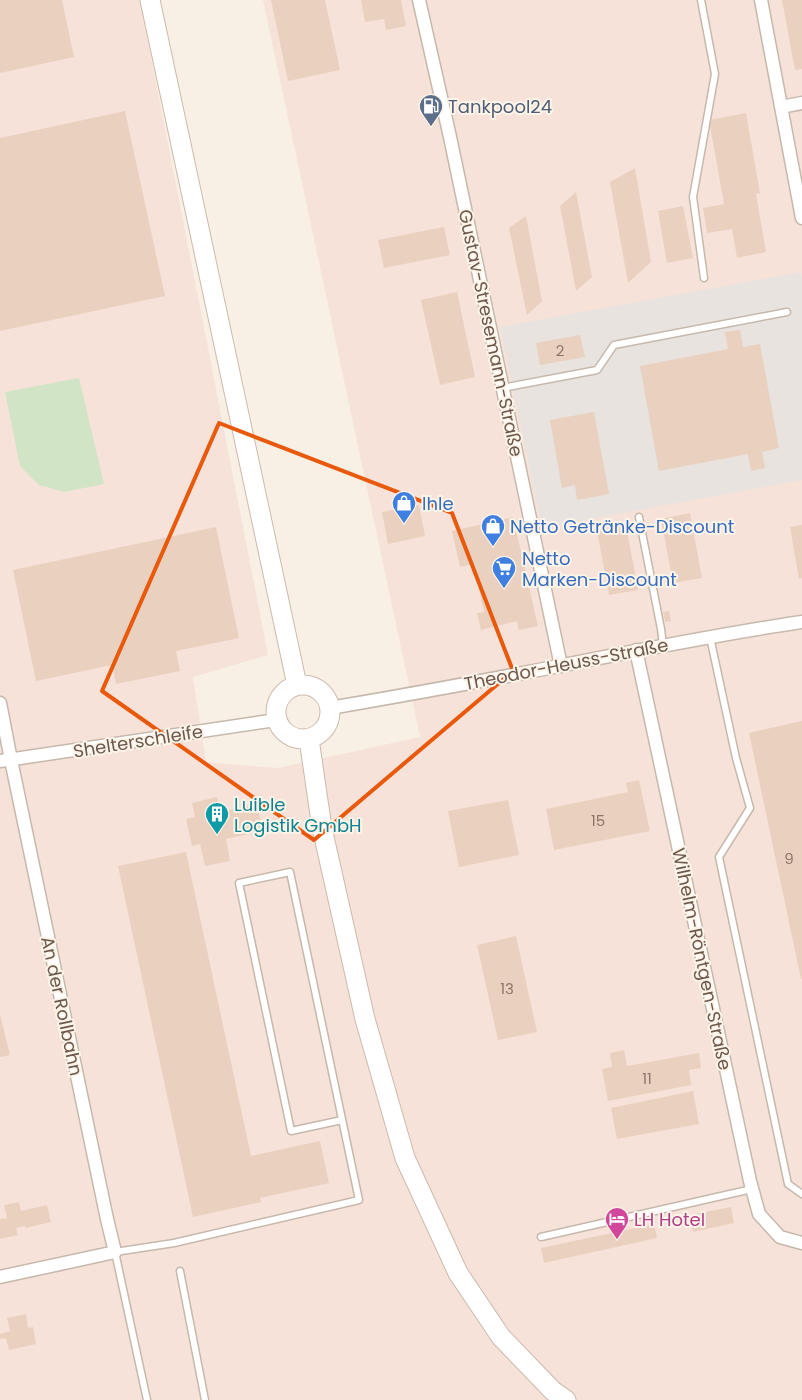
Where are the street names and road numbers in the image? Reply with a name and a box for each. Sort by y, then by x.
street label: Gustav-Stresemann-Straße [453,207,529,459]
street label: Theodor-Heuss-Straße [462,632,670,696]
street label: Shelterschleife [71,718,205,764]
street label: Wilhelm-Röntgen-Straße [666,846,738,1072]
street label: An der Rollbahn [35,934,89,1078]

